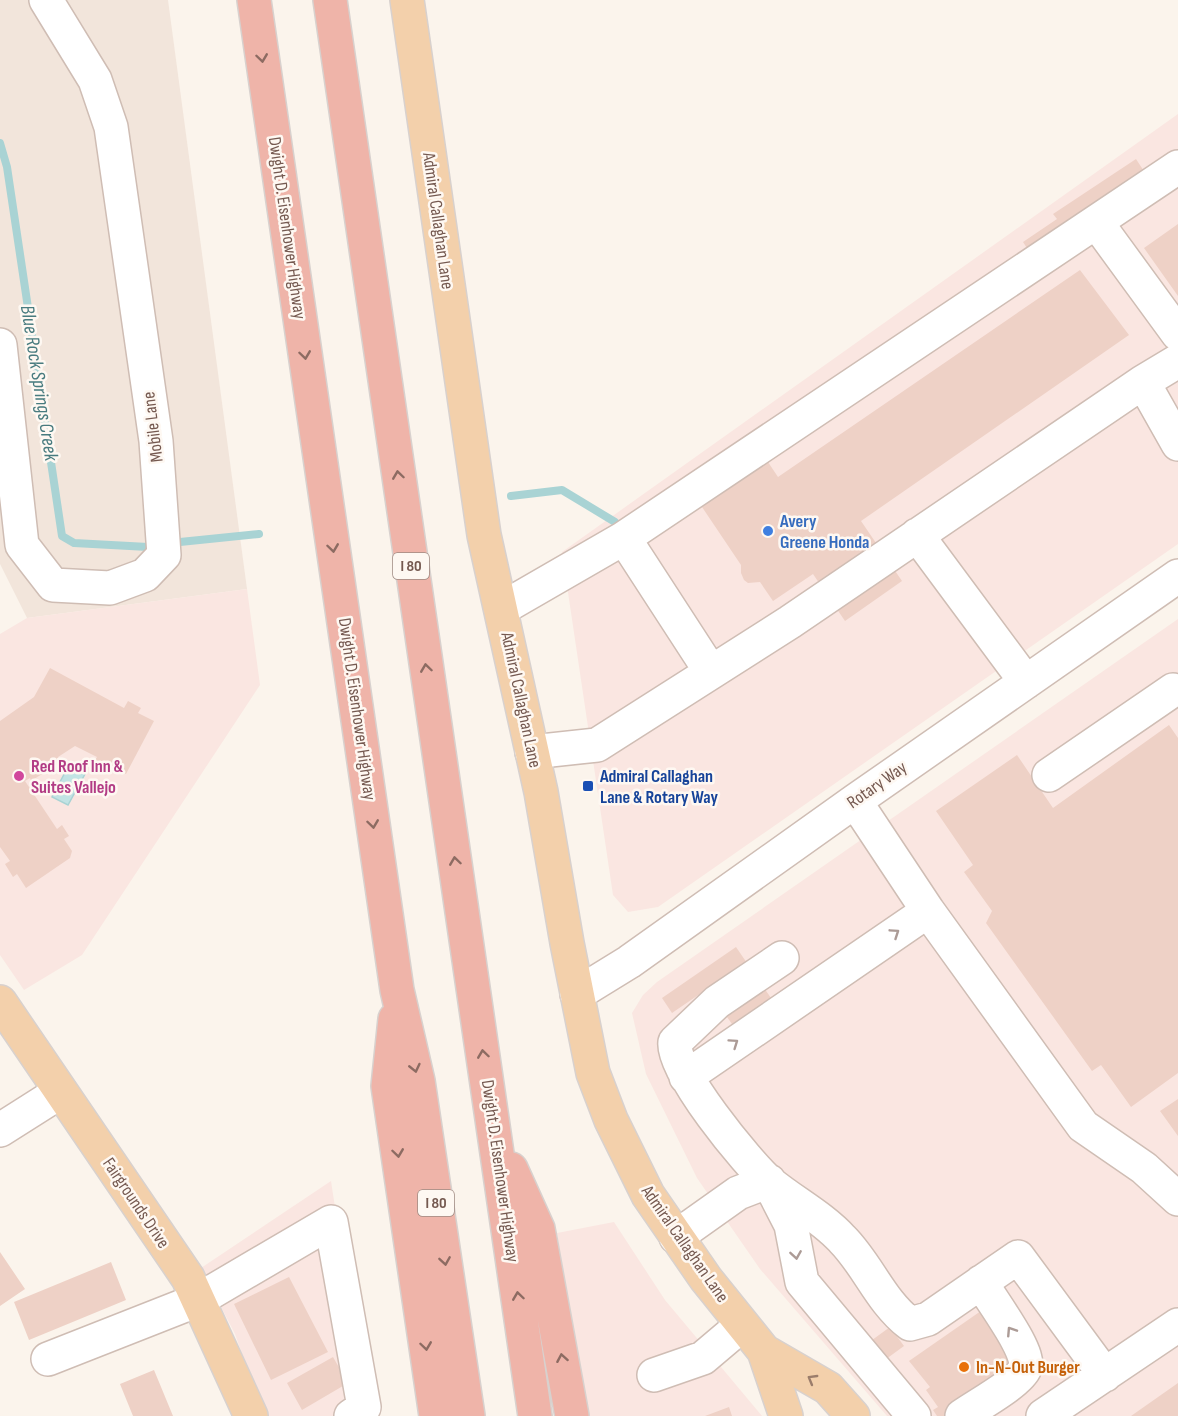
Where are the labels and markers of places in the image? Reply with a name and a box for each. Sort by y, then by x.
place label: Avery Greene Honda [779,511,869,553]
marker: Avery Greene Honda [761,524,775,538]
place label: Red Roof Inn & Suites Vallejo [31,756,124,798]
place label: Admiral Callaghan Lane & Rotary Way [599,766,719,808]
marker: Red Roof Inn & Suites Vallejo [12,769,26,783]
marker: Admiral Callaghan Lane & Rotary Way [581,779,595,793]
place label: In-N-Out Burger [976,1357,1080,1378]
marker: In-N-Out Burger [957,1360,971,1374]

